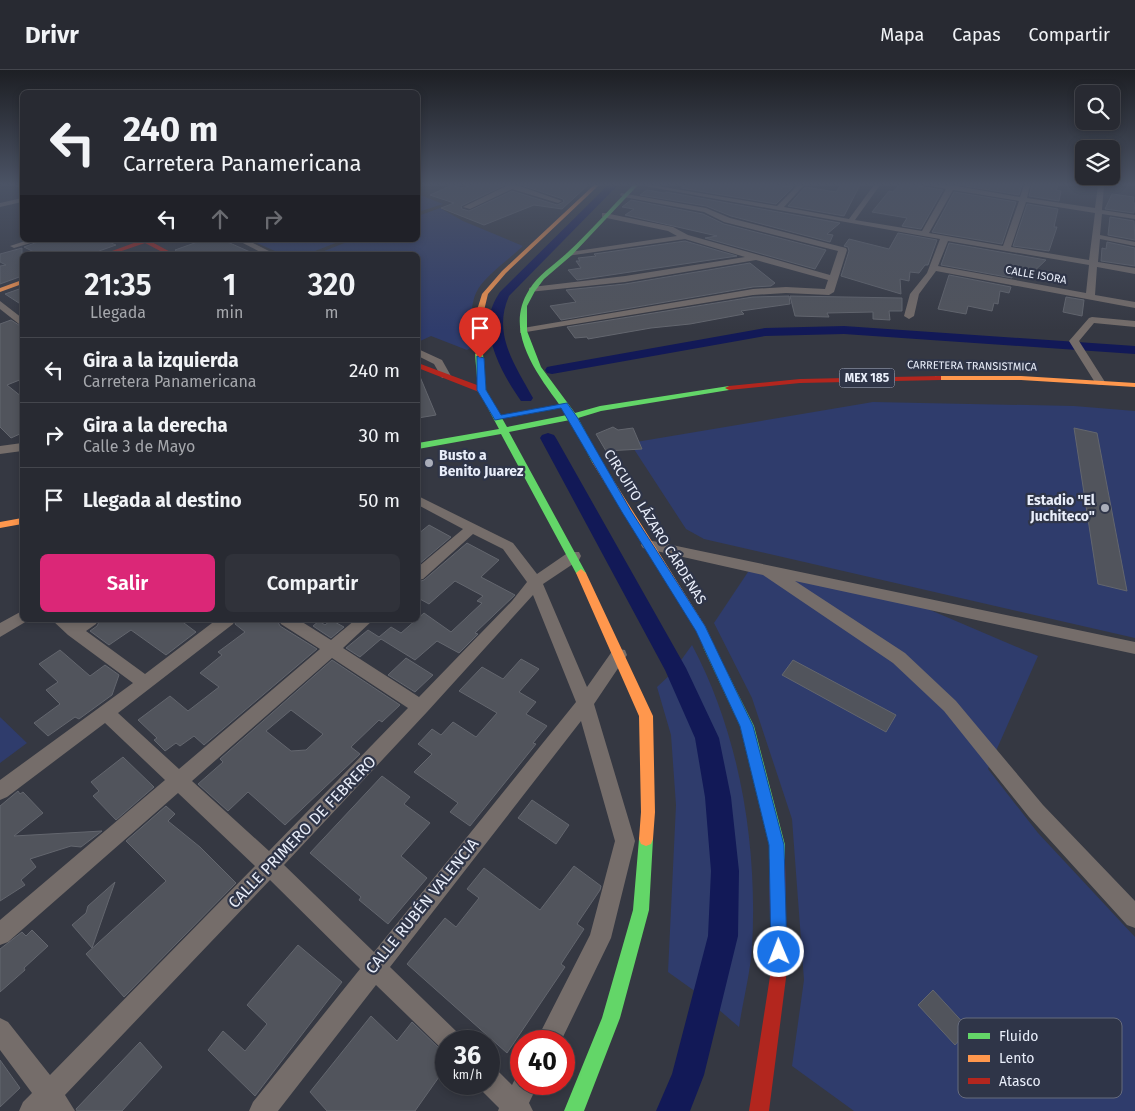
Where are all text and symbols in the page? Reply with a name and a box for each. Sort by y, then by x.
text: Drivr [25,21,79,49]
text: Mapa [880,24,924,46]
text: Capas [952,24,1001,46]
text: Compartir [1029,24,1110,46]
map controls [1075,85,1120,185]
button: search [1075,85,1120,130]
text: 240 m [123,108,218,150]
icon: left [40,110,105,175]
button: layers [1075,140,1120,185]
text: Carretera Panamericana [123,150,362,177]
icon: left [153,205,181,233]
icon: ahead [206,205,234,233]
icon: right [259,205,287,233]
street label: CALLE ISORA [1004,263,1068,287]
text: 21:35 [84,267,152,303]
text: 1 [223,267,237,303]
text: 320 [308,267,356,303]
text: Llegada [90,303,146,322]
text: min [216,303,243,322]
text: m [325,303,339,322]
pin [459,307,501,358]
icon: arrive [466,314,494,342]
text: Gira a la izquierda [83,349,239,372]
icon: left [40,356,68,384]
street label: CARRETERA TRANSISTMICA [907,358,1038,374]
text: 240 m [349,359,400,382]
road number: MEX 185 [840,368,894,388]
text: Carretera Panamericana [83,372,257,391]
text: Gira a la derecha [83,414,228,437]
icon: right [40,421,68,449]
text: 30 m [359,424,400,447]
text: Calle 3 de Mayo [83,437,195,456]
street label: CIRCUITO LÁZARO CÁRDENAS [600,446,711,608]
place label: Busto a Benito Juarez [439,447,524,480]
marker: Busto a Benito Juarez [423,457,435,469]
icon: arrive [40,486,68,514]
text: Llegada al destino [83,489,242,512]
text: 50 m [359,489,400,512]
place label: Estadio "El Juchiteco" [1027,492,1096,525]
marker: Estadio "El Juchiteco" [1099,502,1111,514]
button: Salir [40,554,215,612]
button: Compartir [225,554,400,612]
street label: CALLE PRIMERO DE FEBRERO [224,752,380,912]
street label: CALLE RUBÉN VALENCIA [361,833,483,978]
position arrow [752,925,804,977]
legend [958,1018,1122,1098]
text: Fluido [999,1028,1038,1045]
speed limit sign: 40 [510,1030,575,1095]
text: 36 [454,1041,481,1071]
text: Lento [999,1050,1034,1067]
text: km/h [453,1068,482,1082]
text: Atasco [999,1073,1041,1090]

